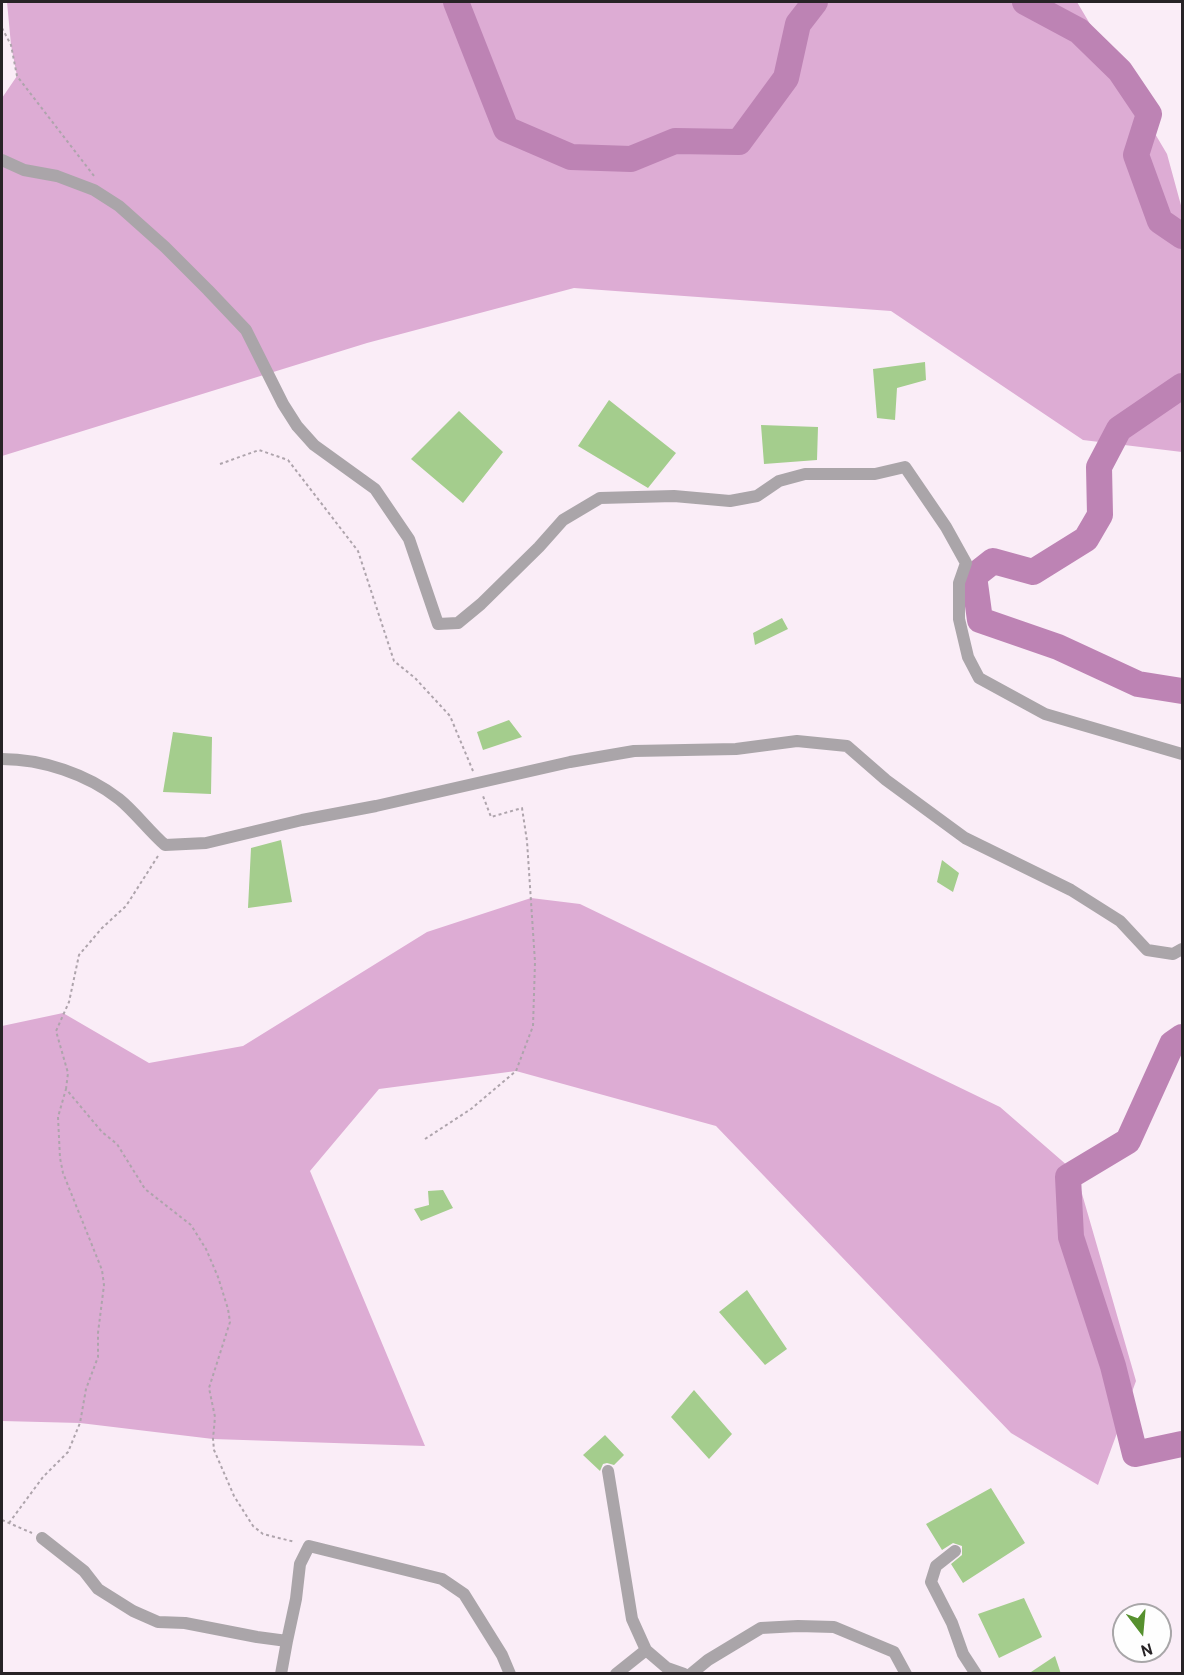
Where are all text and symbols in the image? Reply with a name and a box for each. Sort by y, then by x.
north arrow [1112,1603,1172,1663]
text: N [1138,1637,1155,1660]

